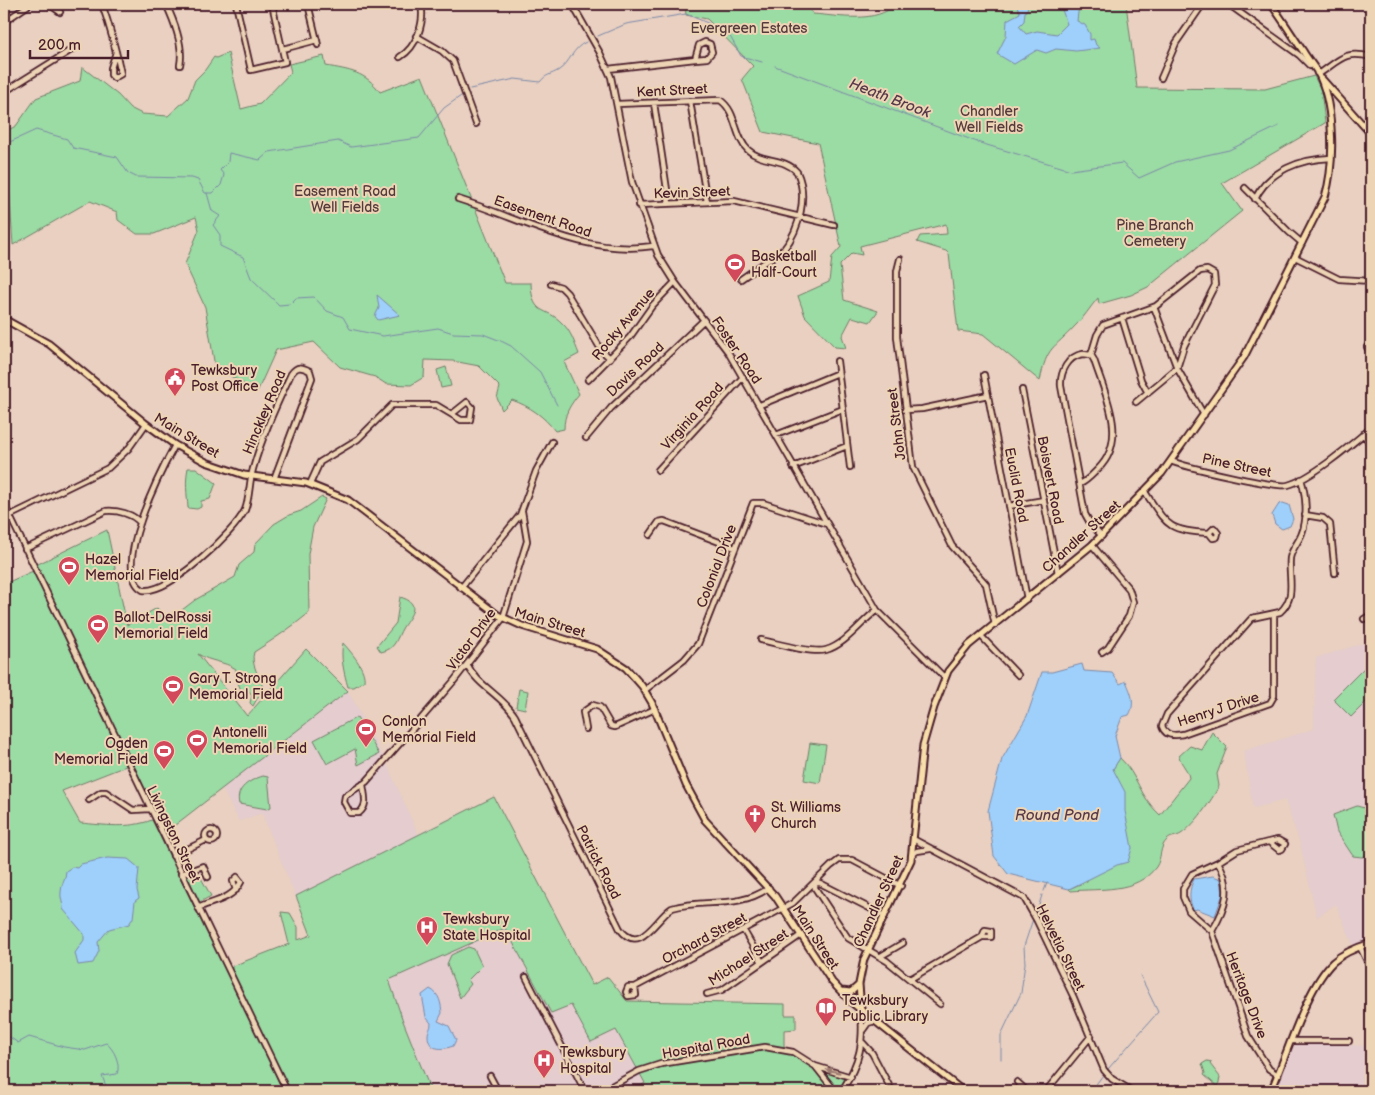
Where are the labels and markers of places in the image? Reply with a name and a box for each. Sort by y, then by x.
place label: Basketball Half-Court [751,248,818,281]
sports icon: Basketball Half-Court [723,252,747,283]
place label: Tewksbury Post Office [191,362,259,395]
public building icon: Tewksbury Post Office [163,366,187,397]
place label: Hazel Memorial Field [85,551,179,584]
sports icon: Hazel Memorial Field [57,555,81,586]
place label: Ballot-DelRossi Memorial Field [114,609,211,642]
sports icon: Ballot-DelRossi Memorial Field [86,613,110,644]
place label: Gary T. Strong Memorial Field [189,670,283,703]
sports icon: Gary T. Strong Memorial Field [161,674,185,705]
place label: Conlon Memorial Field [382,713,476,746]
sports icon: Conlon Memorial Field [354,717,378,748]
place label: Antonelli Memorial Field [213,724,307,757]
sports icon: Antonelli Memorial Field [185,728,209,759]
place label: Ogden Memorial Field [54,735,148,768]
sports icon: Ogden Memorial Field [152,739,176,770]
place label: St. Williams Church [771,799,841,832]
church icon: St. Williams Church [743,803,767,834]
place label: Tewksbury State Hospital [443,911,531,944]
hospital icon: Tewksbury State Hospital [415,915,439,946]
place label: Tewksbury Public Library [842,992,929,1025]
library icon: Tewksbury Public Library [814,996,838,1027]
place label: Tewksbury Hospital [560,1044,627,1077]
hospital icon: Tewksbury Hospital [532,1048,556,1079]

